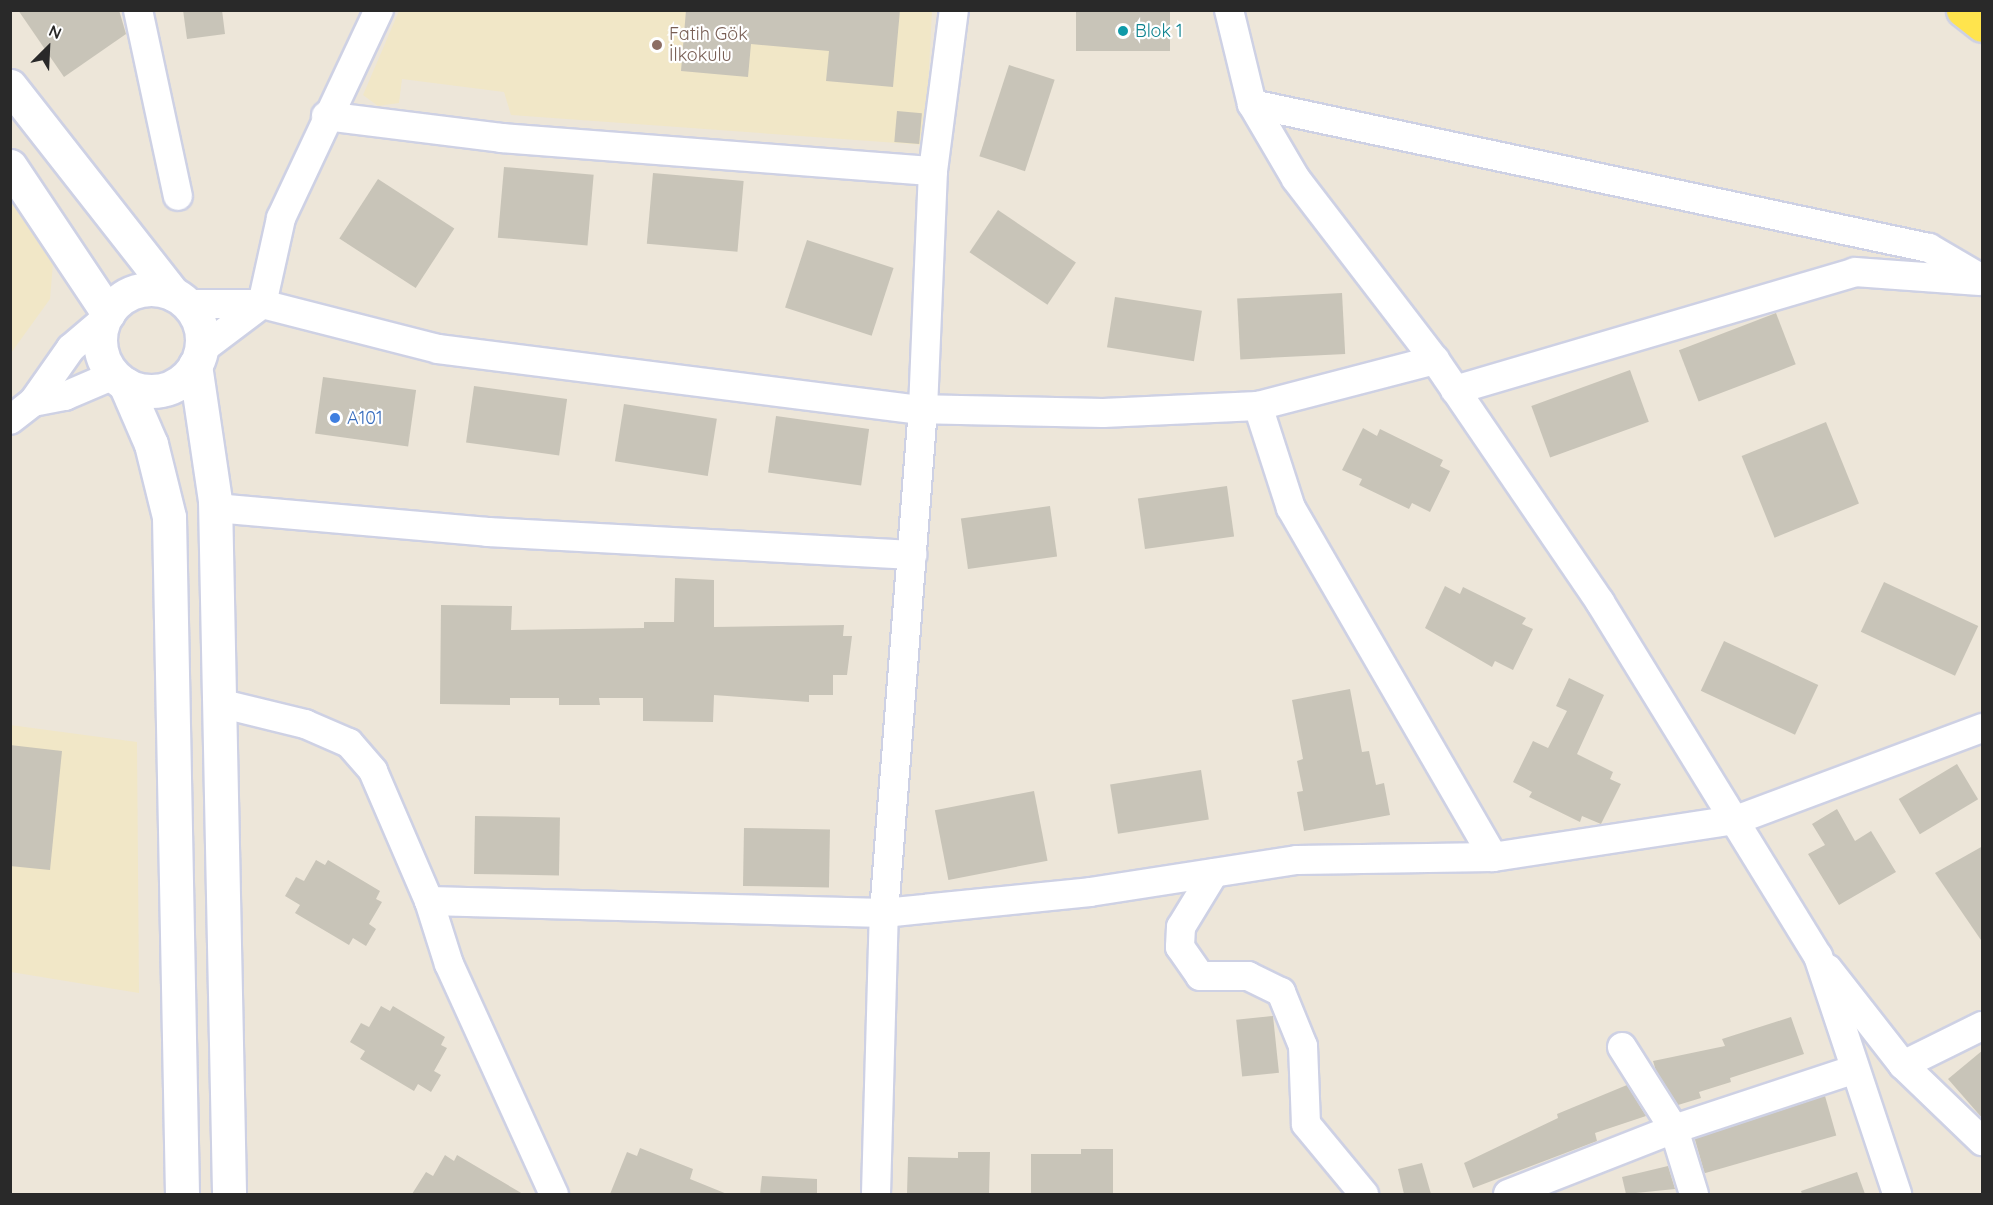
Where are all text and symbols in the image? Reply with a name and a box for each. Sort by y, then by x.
north arrow [18,18,78,78]
text: N [46,20,65,43]
place label: Blok 1 [1135,20,1183,42]
place label: Fatih Gök İlkokulu [669,24,748,66]
marker: Blok 1 [1116,24,1130,38]
marker: Fatih Gök İlkokulu [650,38,664,52]
place label: A101 [347,407,383,429]
marker: A101 [328,411,342,425]

